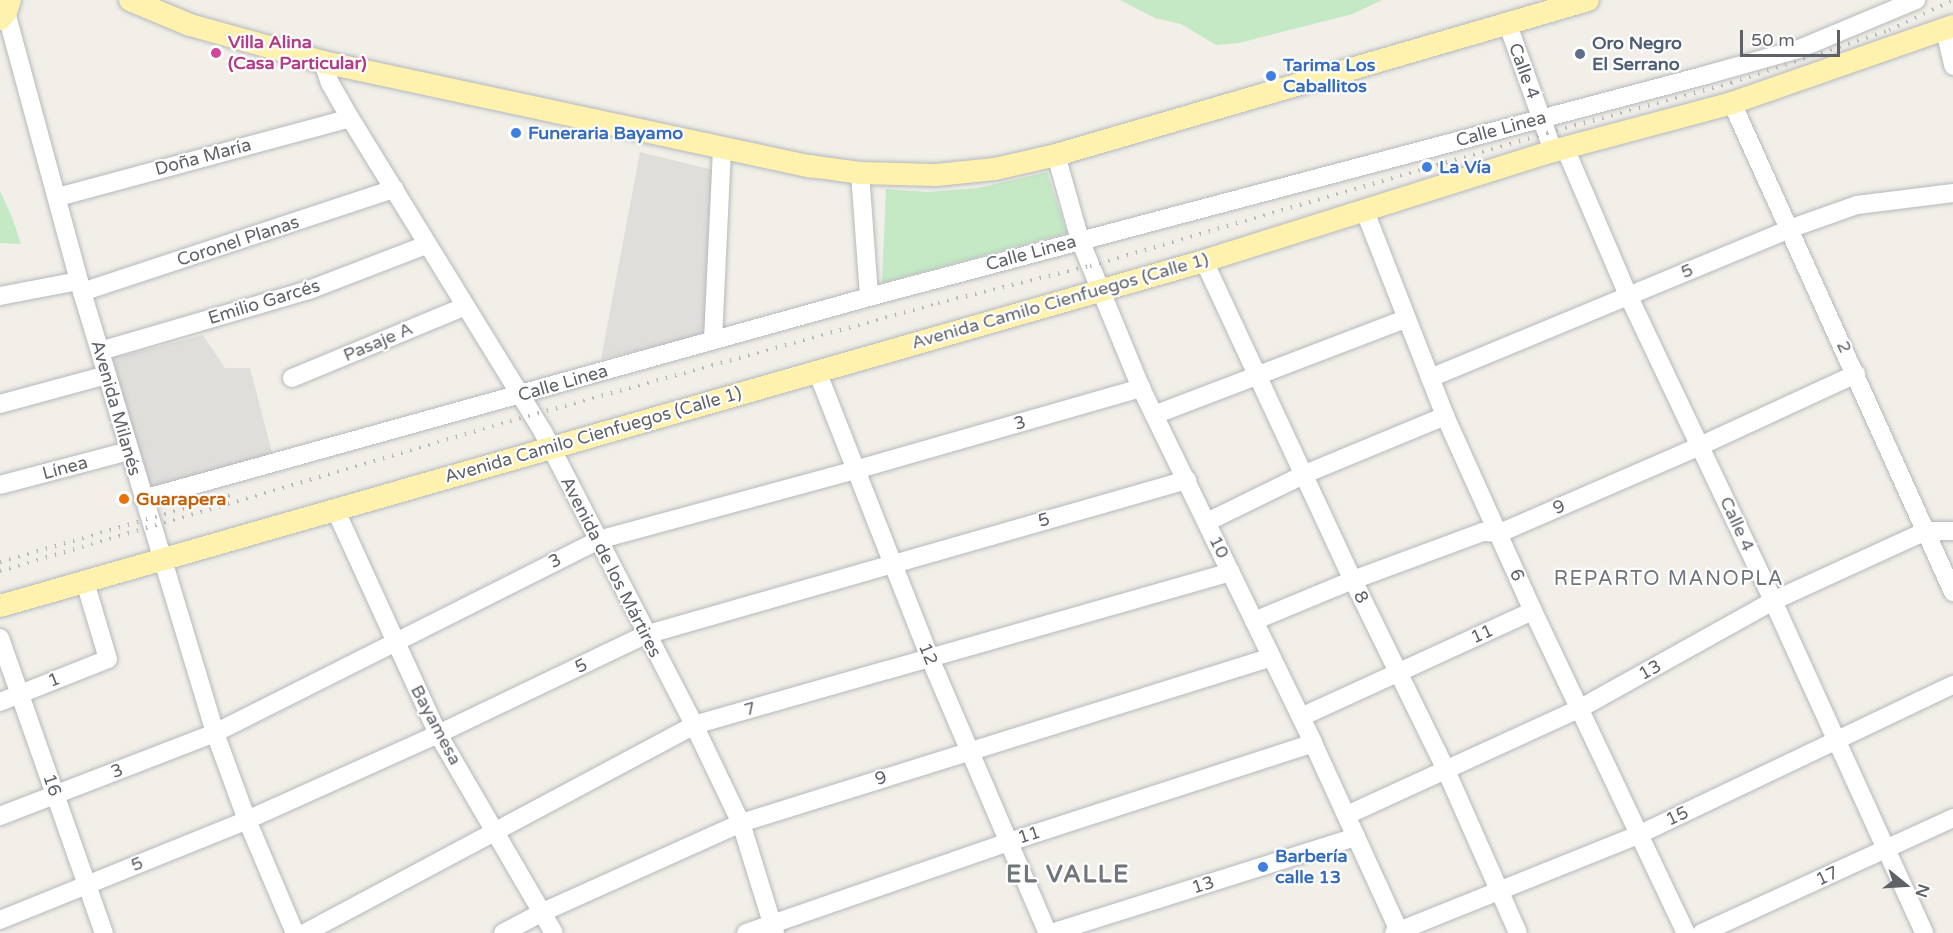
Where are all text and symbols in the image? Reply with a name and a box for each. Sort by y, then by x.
scale bar [1743,18,1844,56]
text: 50 m [1751,29,1795,51]
place label: Villa Alina (Casa Particular) [228,32,367,74]
place label: Oro Negro El Serrano [1592,33,1682,76]
street label: Calle 4 [1504,40,1544,102]
marker: Villa Alina (Casa Particular) [209,46,223,60]
marker: Oro Negro El Serrano [1573,47,1587,61]
place label: Tarima Los Caballitos [1283,55,1375,98]
marker: Tarima Los Caballitos [1264,69,1278,83]
street label: Calle Linea [1453,107,1549,151]
place label: Funeraria Bayamo [528,122,683,144]
marker: Funeraria Bayamo [509,126,523,140]
street label: Doña María [152,134,254,180]
place label: La Vía [1439,156,1491,178]
marker: La Vía [1420,160,1434,174]
street label: Coronel Planas [174,211,302,271]
street label: Calle Linea [983,231,1079,275]
street label: Avenida Camilo Cienfuegos (Calle 1) [909,248,1211,354]
street label: 5 [1678,259,1696,283]
street label: Emilio Garcés [206,275,322,329]
street label: Pasaje A [340,318,416,366]
street label: 2 [1832,337,1856,357]
street label: Avenida Milanés [86,338,146,478]
street label: Calle Linea [516,360,610,406]
street label: Avenida Camilo Cienfuegos (Calle 1) [442,382,744,488]
street label: 3 [1012,411,1028,435]
street label: Línea [40,452,90,484]
street label: Avenida de los Mártires [556,473,666,661]
place label: Guarapera [136,488,226,510]
marker: Guarapera [117,492,131,506]
street label: Calle 4 [1715,493,1759,555]
street label: 9 [1550,495,1568,519]
street label: 5 [1036,508,1052,532]
street label: 10 [1204,532,1234,562]
street label: 3 [545,549,565,573]
street label: 6 [1505,566,1529,584]
district label: REPARTO MANOPLA [1554,567,1784,591]
street label: 8 [1349,587,1373,607]
street label: 11 [1467,620,1497,648]
street label: 12 [914,639,942,669]
street label: 5 [571,654,591,678]
street label: 13 [1635,655,1665,685]
street label: 1 [45,668,63,692]
street label: Bayamesa [406,681,466,769]
street label: 7 [742,697,758,721]
street label: 3 [108,759,126,783]
street label: 9 [872,766,890,790]
street label: 16 [38,771,66,799]
street label: 15 [1662,801,1692,831]
street label: 11 [1015,821,1043,849]
place label: Barbería calle 13 [1275,846,1348,888]
street label: 5 [128,852,146,876]
north arrow [1875,855,1935,915]
marker: Barbería calle 13 [1256,860,1270,874]
district label: EL VALLE [1006,861,1130,889]
street label: 17 [1812,861,1842,891]
street label: 13 [1189,871,1217,899]
text: N [1911,881,1934,900]

